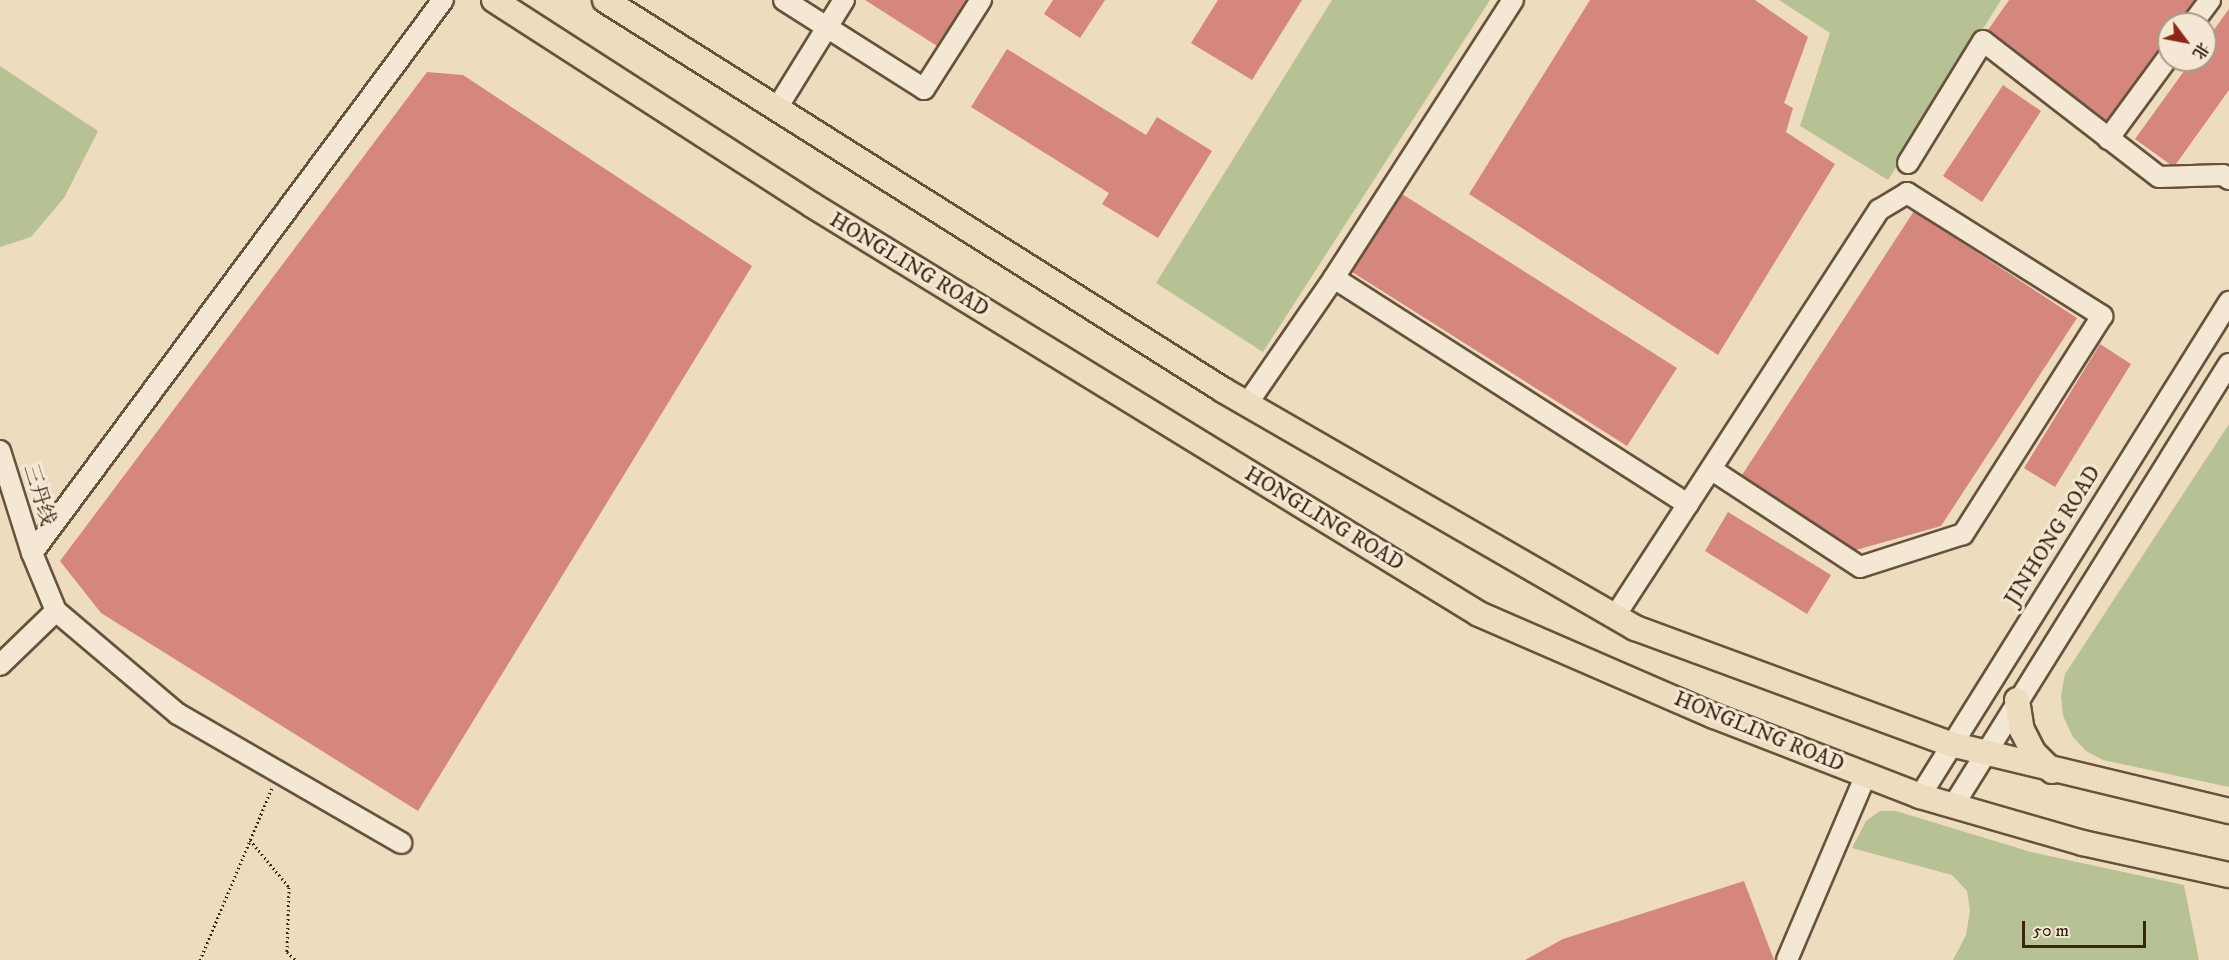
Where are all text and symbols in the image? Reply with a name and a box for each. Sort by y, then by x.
north arrow [2157,12,2217,72]
text: 北 [2188,38,2213,63]
street label: HONGLING ROAD [825,208,993,322]
street label: 三丹线 [18,461,60,529]
street label: JINHONG ROAD [2000,461,2106,611]
street label: HONGLING ROAD [1240,462,1408,576]
street label: HONGLING ROAD [1670,686,1848,778]
scale bar [2025,909,2150,947]
text: 50 m [2033,920,2069,942]

